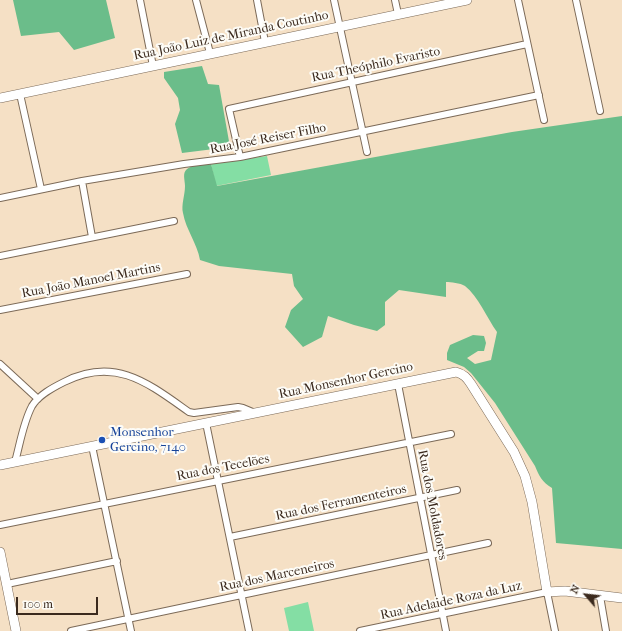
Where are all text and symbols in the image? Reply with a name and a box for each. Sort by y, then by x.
street label: Rua João Luiz de Miranda Coutinho [132,8,330,64]
street label: Rua Theóphilo Evaristo [310,44,442,86]
street label: Rua José Reiser Filho [209,120,327,158]
street label: Rua João Manoel Martins [20,260,162,302]
street label: Rua Monsenhor Gercino [277,359,415,403]
place label: Monsenhor Gercino, 7140 [110,425,186,456]
marker: Monsenhor Gercino, 7140 [97,435,107,445]
street label: Rua dos Moldadores [414,449,450,561]
street label: Rua dos Tecelões [175,451,271,485]
street label: Rua dos Ferramenteiros [274,481,408,525]
street label: Rua dos Marceneiros [218,556,336,596]
north arrow [566,575,606,615]
street label: Rua Adelaide Roza da Luz [379,578,523,624]
text: N [567,582,583,596]
scale bar [18,589,100,615]
text: 100 m [23,597,53,611]

